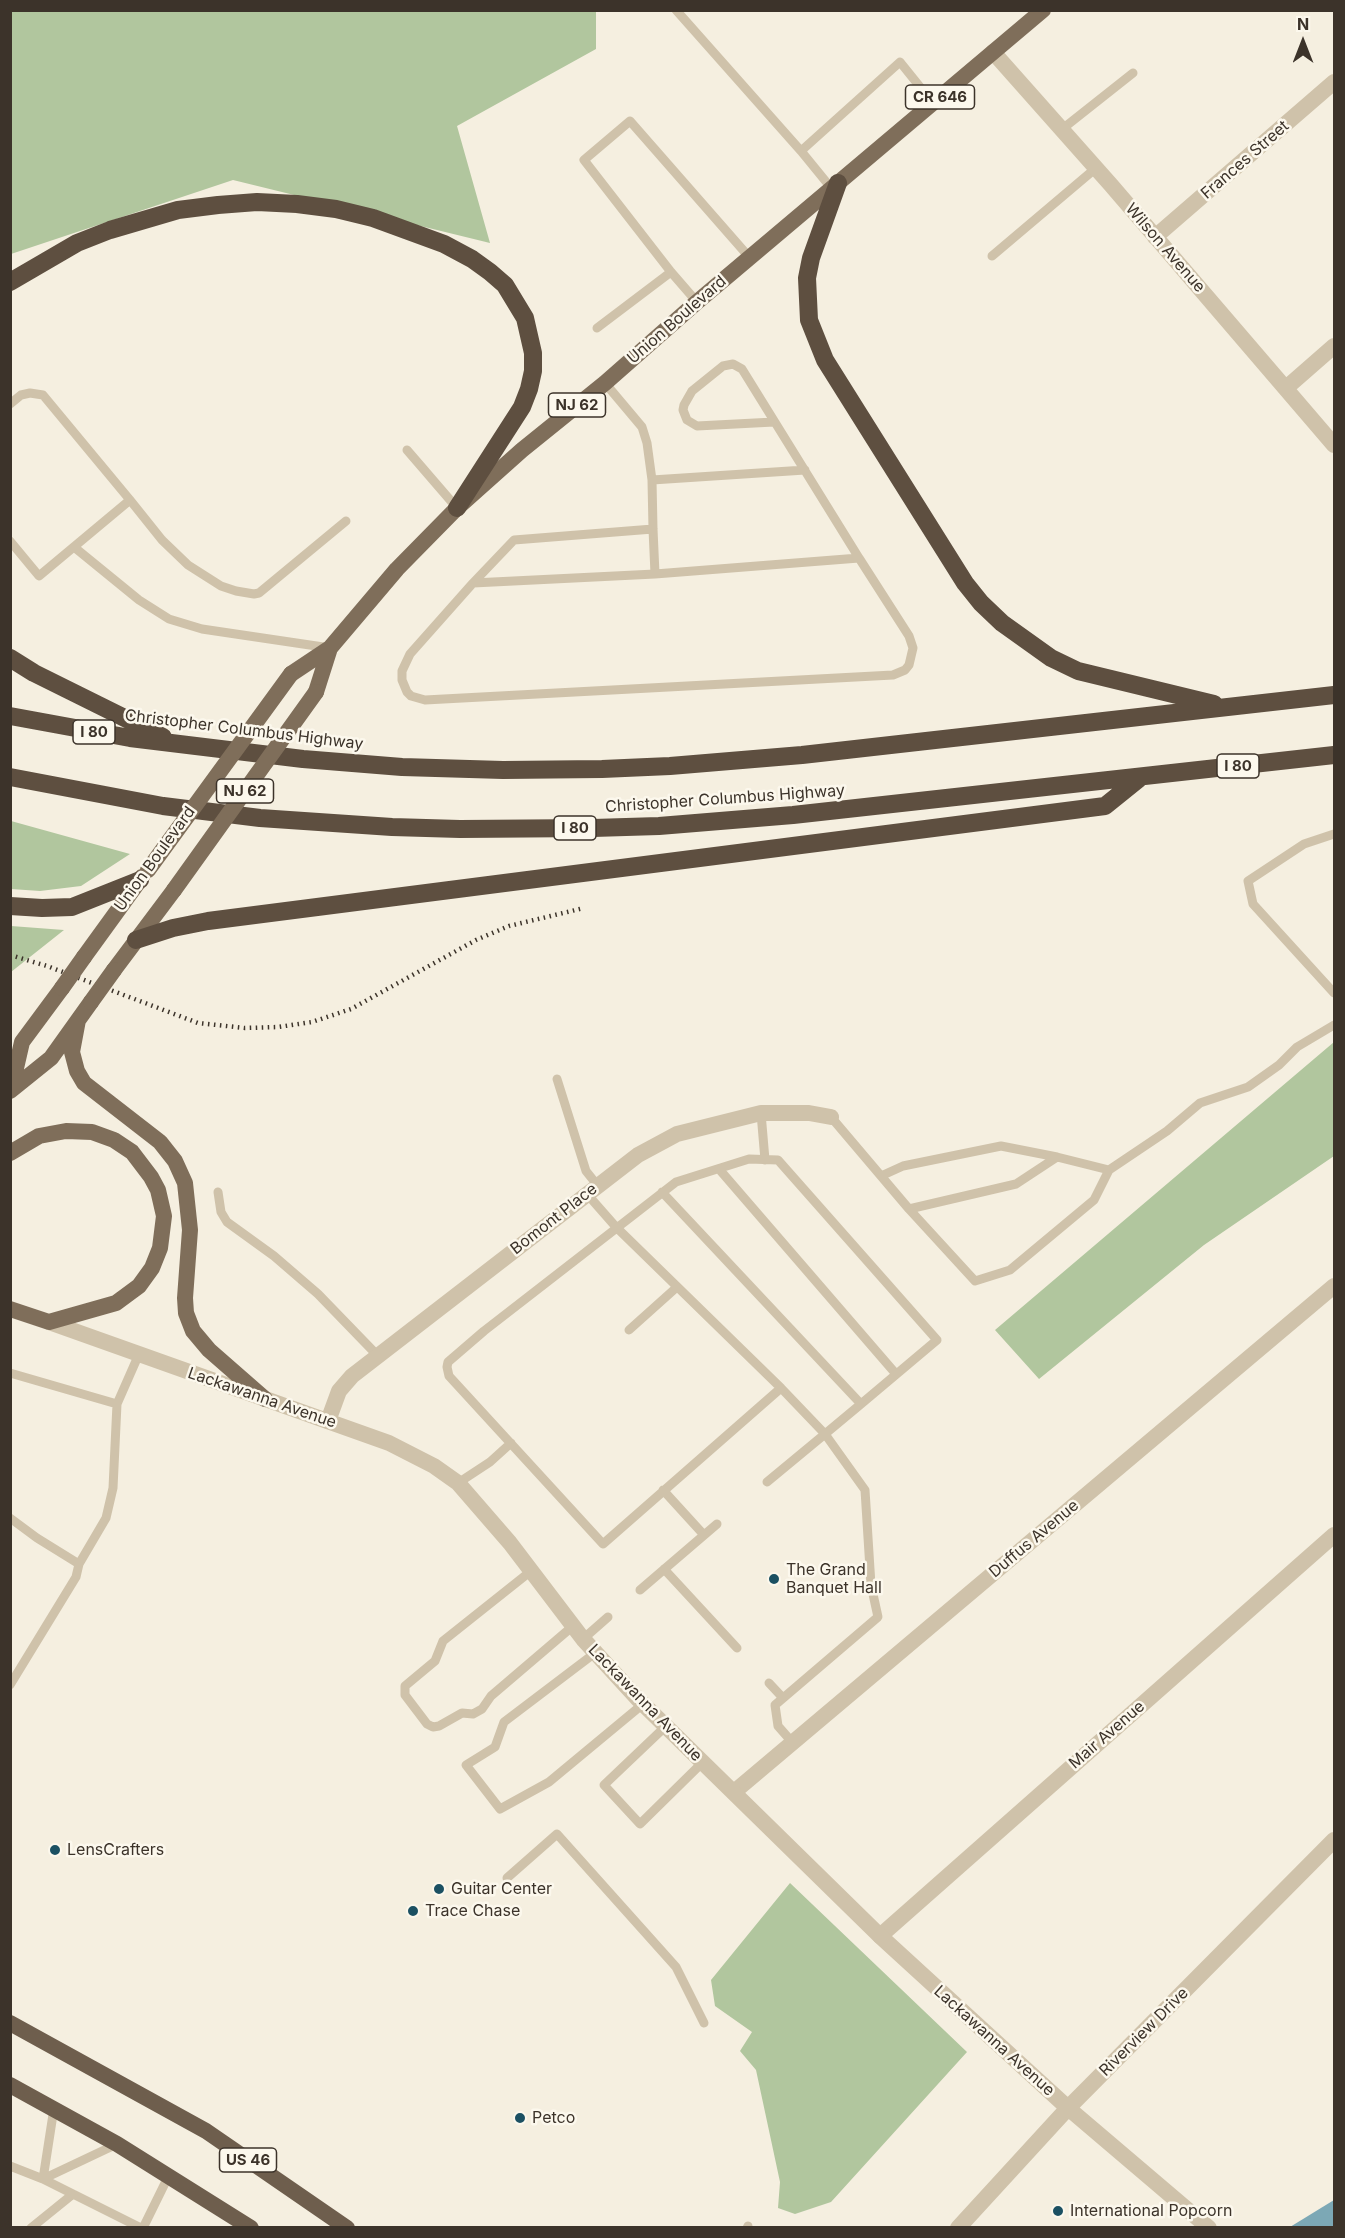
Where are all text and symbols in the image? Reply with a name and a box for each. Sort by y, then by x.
north arrow [1273,12,1333,72]
text: N [1297,14,1309,34]
road number: CR 646 [906,85,974,109]
street label: Frances Street [1197,117,1293,203]
street label: Wilson Avenue [1121,200,1209,296]
street label: Union Boulevard [624,272,730,368]
road number: NJ 62 [548,393,606,417]
street label: Christopher Columbus Highway [124,706,364,754]
road number: I 80 [73,720,115,744]
road number: I 80 [1217,754,1259,778]
road number: NJ 62 [216,779,274,803]
street label: Christopher Columbus Highway [605,781,845,817]
street label: Union Boulevard [111,803,199,915]
road number: I 80 [554,816,596,840]
street label: Bomont Place [507,1179,601,1259]
street label: Lackawanna Avenue [185,1364,339,1432]
street label: Duffus Avenue [985,1496,1083,1582]
place label: The Grand Banquet Hall [786,1560,882,1598]
marker: The Grand Banquet Hall [767,1572,781,1586]
street label: Lackawanna Avenue [584,1640,706,1766]
street label: Mair Avenue [1065,1697,1149,1773]
place label: LensCrafters [67,1840,164,1860]
marker: LensCrafters [48,1843,62,1857]
place label: Guitar Center [451,1879,552,1899]
marker: Guitar Center [432,1882,446,1896]
place label: Trace Chase [425,1901,520,1921]
marker: Trace Chase [406,1904,420,1918]
street label: Lackawanna Avenue [930,1982,1058,2100]
street label: Riverview Drive [1096,1984,1192,2080]
place label: Petco [532,2108,575,2128]
marker: Petco [513,2111,527,2125]
road number: US 46 [220,2148,276,2172]
place label: International Popcorn [1070,2201,1232,2221]
marker: International Popcorn [1051,2204,1065,2218]

